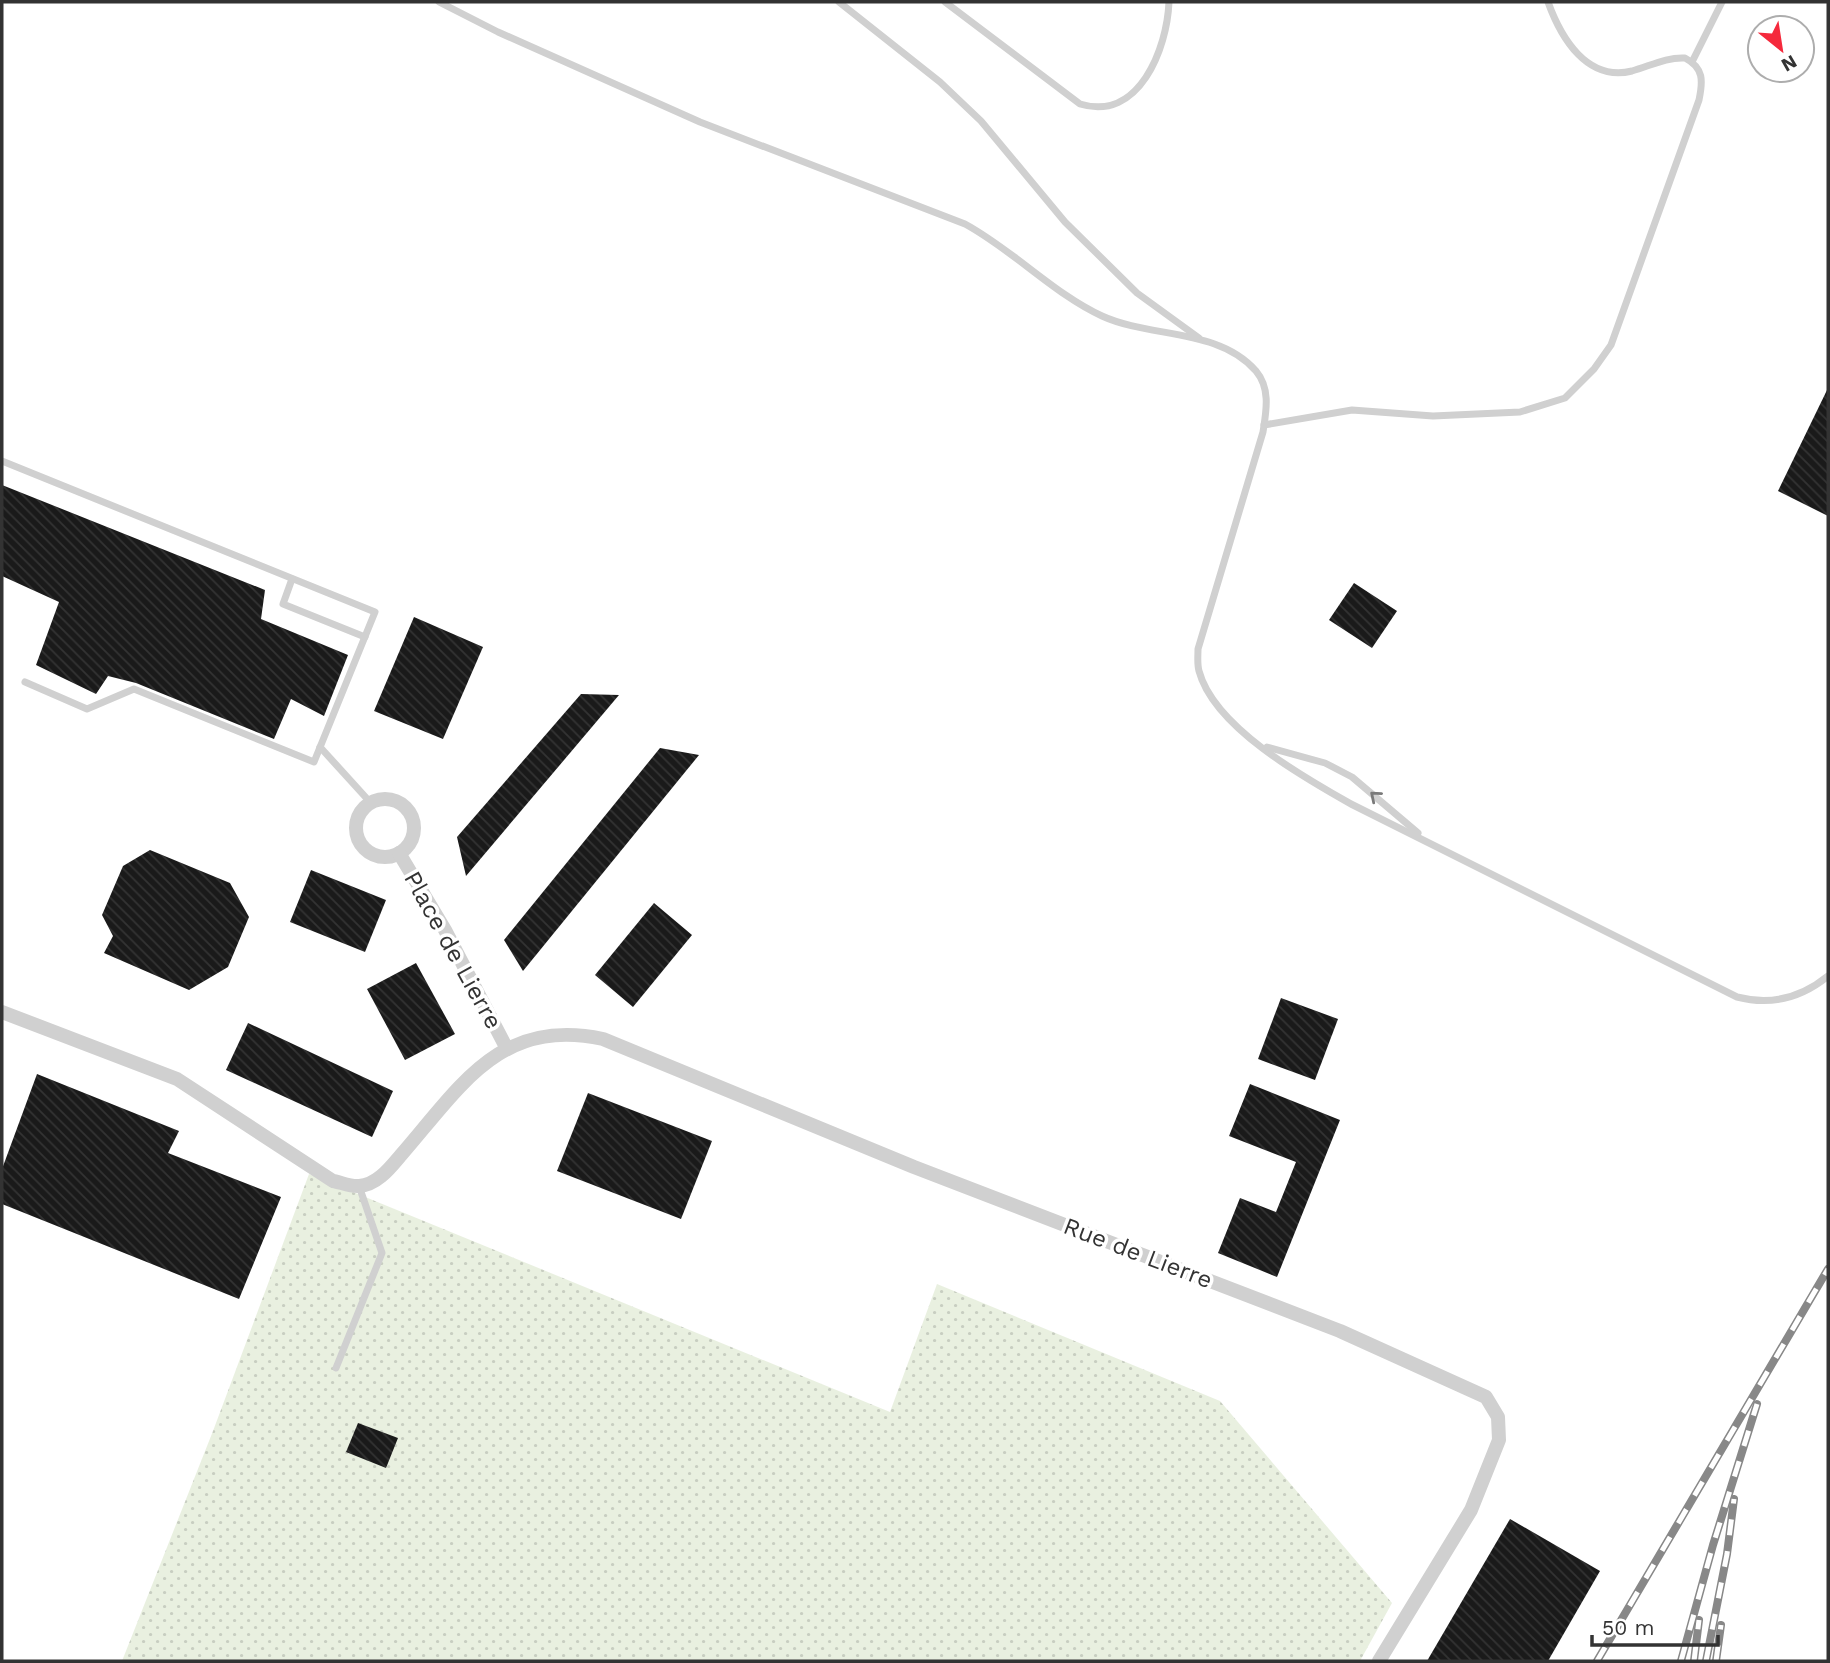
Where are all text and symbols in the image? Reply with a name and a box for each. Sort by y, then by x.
north arrow [1746,14,1816,84]
text: N [1777,50,1801,77]
one-way arrow [1370,792,1383,804]
street label: Place de Lierre [398,866,508,1034]
street label: Rue de Lierre [1060,1212,1216,1294]
scale bar [1592,1604,1718,1648]
text: 50 m [1602,1615,1654,1640]

